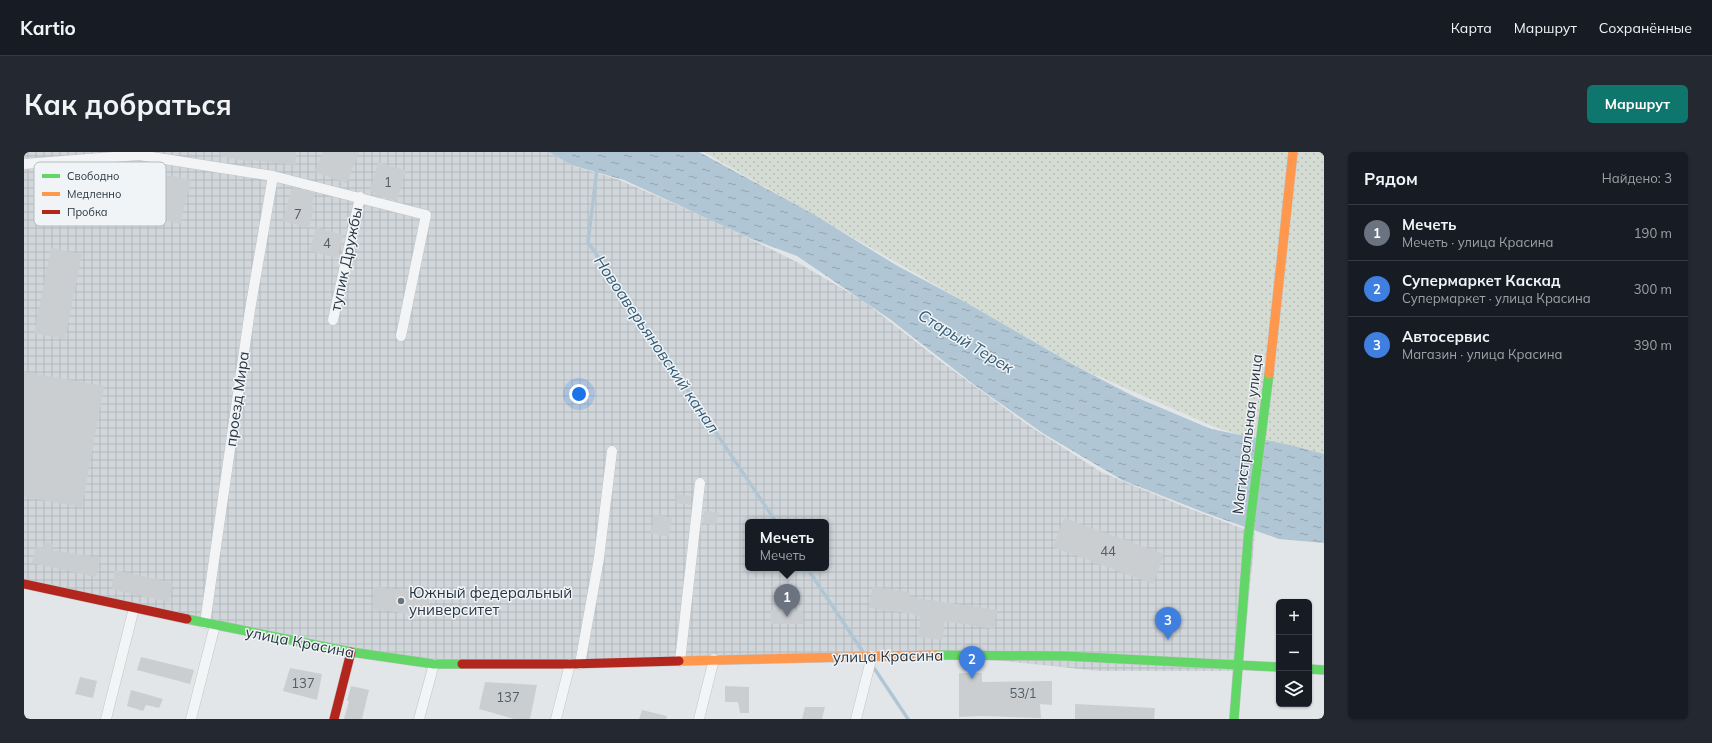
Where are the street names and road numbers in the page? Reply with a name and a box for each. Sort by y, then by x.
street label: тупик Дружбы [326,205,366,313]
street label: проезд Мира [221,350,253,448]
street label: Магистральная улица [1228,353,1266,515]
street label: улица Красина [244,622,356,662]
street label: улица Красина [833,646,943,666]

